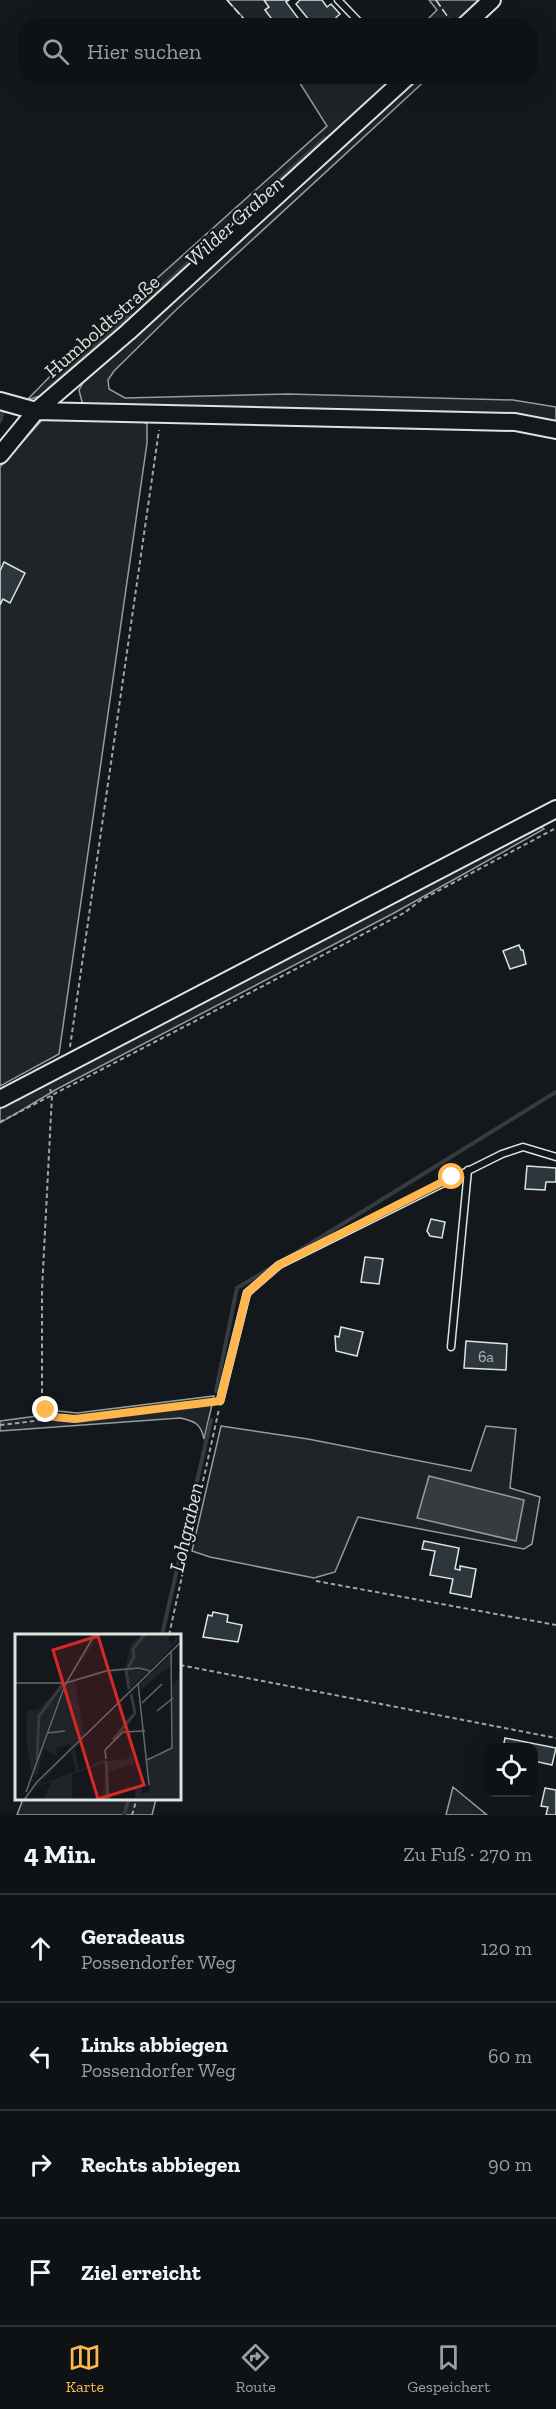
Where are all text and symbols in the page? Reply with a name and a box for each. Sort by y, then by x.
search box [18,18,538,84]
icon: search [39,35,72,68]
text: Hier suchen [87,38,201,65]
water label: Wilder Graben [180,170,288,272]
street label: Humboldtstraße [40,270,164,382]
route start [438,1163,464,1189]
house number: 6a [478,1347,494,1366]
route end [32,1396,58,1422]
water label: Lohgraben [164,1480,208,1574]
inset map [15,1634,182,1800]
map controls [484,1743,538,1797]
button: locate [484,1743,538,1797]
text: 4 Min. [24,1838,96,1870]
text: Zu Fuß · 270 m [403,1842,532,1866]
text: Geradeaus [81,1923,185,1950]
icon: ahead [24,1932,57,1965]
text: 120 m [481,1936,532,1960]
text: Possendorfer Weg [81,1950,236,1974]
text: Links abbiegen [81,2031,228,2058]
icon: left [24,2040,57,2073]
text: 60 m [488,2044,532,2068]
text: Possendorfer Weg [81,2058,236,2082]
icon: right [24,2148,57,2181]
text: Rechts abbiegen [81,2151,240,2178]
text: 90 m [488,2152,532,2176]
icon: arrive [24,2256,57,2289]
text: Ziel erreicht [81,2259,201,2286]
tab: Karte [66,2341,104,2396]
tab: Route [235,2341,276,2396]
tab: Gespeichert [407,2341,490,2396]

